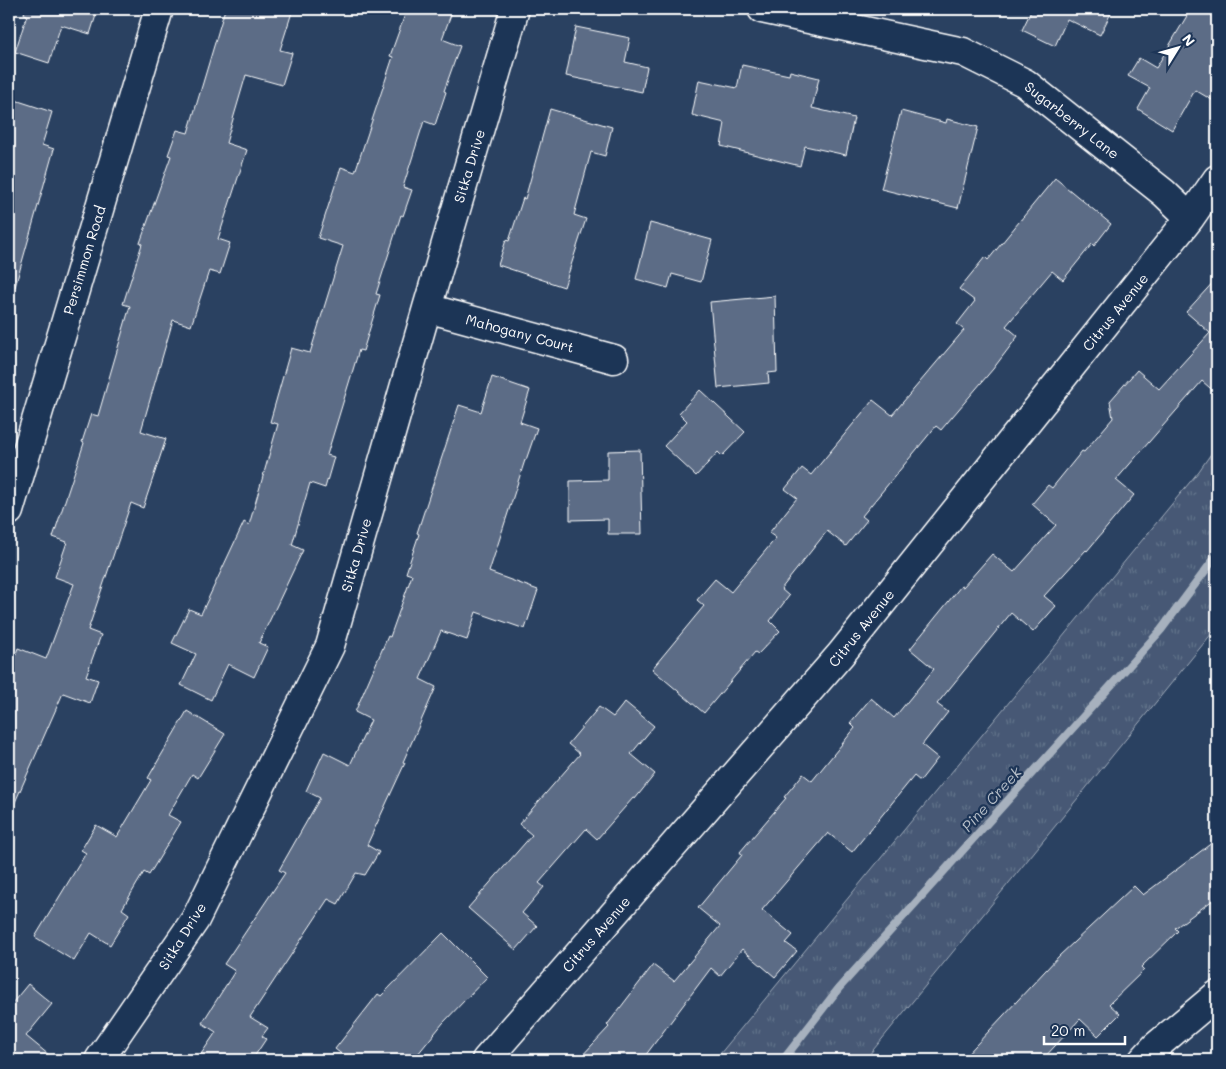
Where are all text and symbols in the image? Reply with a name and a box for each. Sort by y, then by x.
north arrow [1154,22,1204,72]
text: N [1178,30,1200,50]
street label: Sugarberry Lane [1021,77,1123,163]
street label: Sitka Drive [449,127,489,205]
street label: Persimmon Road [58,203,110,317]
street label: Citrus Avenue [1078,269,1152,355]
street label: Mahogany Court [464,309,576,357]
street label: Sitka Drive [336,516,376,594]
street label: Citrus Avenue [824,585,898,671]
water label: Pine Creek [956,761,1026,836]
street label: Citrus Avenue [558,892,634,976]
street label: Sitka Drive [154,899,210,973]
scale bar [1044,1014,1125,1046]
text: 20 m [1051,1020,1085,1040]

